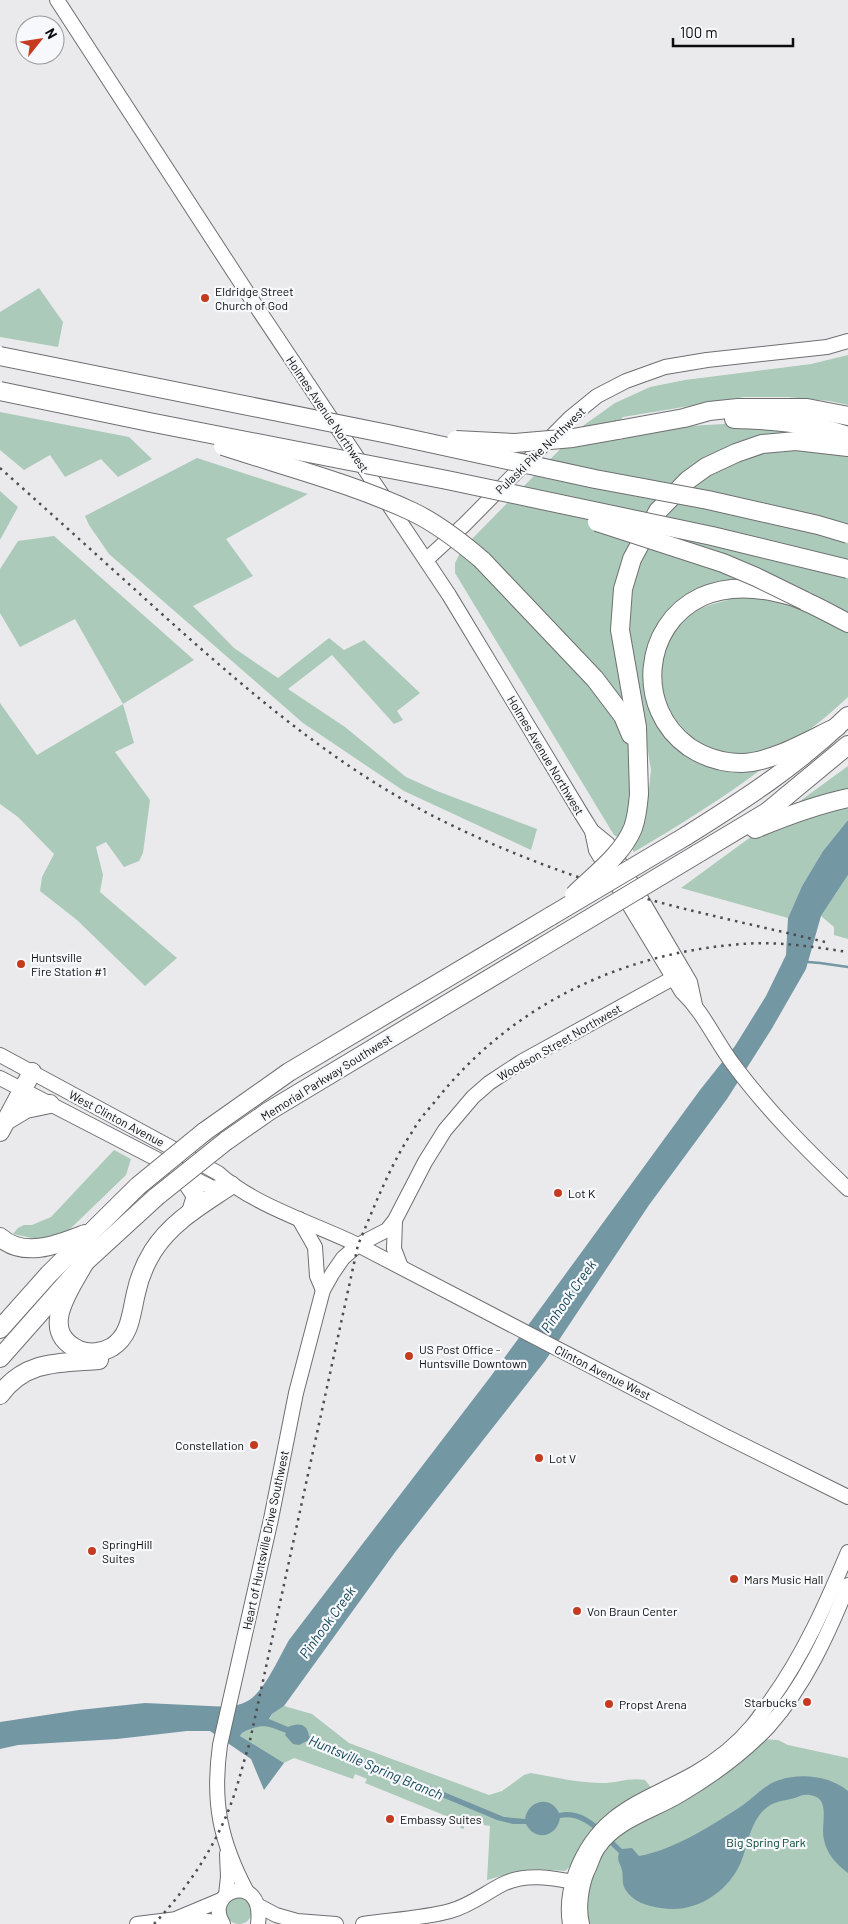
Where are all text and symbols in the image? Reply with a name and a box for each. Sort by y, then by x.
north arrow [15,15,65,65]
scale bar [673,15,793,47]
text: 100 m [680,23,718,41]
text: N [42,25,61,42]
place label: Eldridge Street Church of God [215,284,294,312]
marker: Eldridge Street Church of God [199,292,211,304]
street label: Holmes Avenue Northwest [284,353,372,475]
street label: Pulaski Pike Northwest [492,404,588,496]
street label: Holmes Avenue Northwest [505,693,587,817]
place label: Huntsville Fire Station #1 [31,950,106,978]
marker: Huntsville Fire Station #1 [15,958,27,970]
street label: Woodson Street Northwest [495,1001,623,1083]
street label: Memorial Parkway Southwest [258,1031,394,1123]
street label: West Clinton Avenue [67,1087,167,1149]
place label: Lot K [568,1186,596,1200]
marker: Lot K [552,1187,564,1199]
water label: Pinhook Creek [537,1256,599,1336]
place label: US Post Office - Huntsville Downtown [419,1342,527,1370]
street label: Clinton Avenue West [553,1342,653,1402]
marker: US Post Office - Huntsville Downtown [403,1350,415,1362]
place label: Constellation [175,1438,244,1452]
marker: Constellation [248,1439,260,1451]
street label: Heart of Huntsville Drive Southwest [239,1449,291,1631]
place label: Lot V [549,1451,576,1465]
marker: Lot V [533,1452,545,1464]
place label: SpringHill Suites [102,1537,152,1565]
marker: SpringHill Suites [86,1545,98,1557]
place label: Mars Music Hall [744,1572,823,1586]
marker: Mars Music Hall [728,1573,740,1585]
water label: Pinhook Creek [295,1583,359,1661]
place label: Von Braun Center [587,1604,678,1618]
marker: Von Braun Center [571,1605,583,1617]
place label: Starbucks [744,1695,797,1709]
marker: Starbucks [801,1696,813,1708]
place label: Propst Arena [619,1697,687,1711]
marker: Propst Arena [603,1698,615,1710]
water label: Huntsville Spring Branch [306,1731,446,1803]
place label: Embassy Suites [400,1812,482,1826]
marker: Embassy Suites [384,1813,396,1825]
park label: Big Spring Park [726,1835,806,1849]

